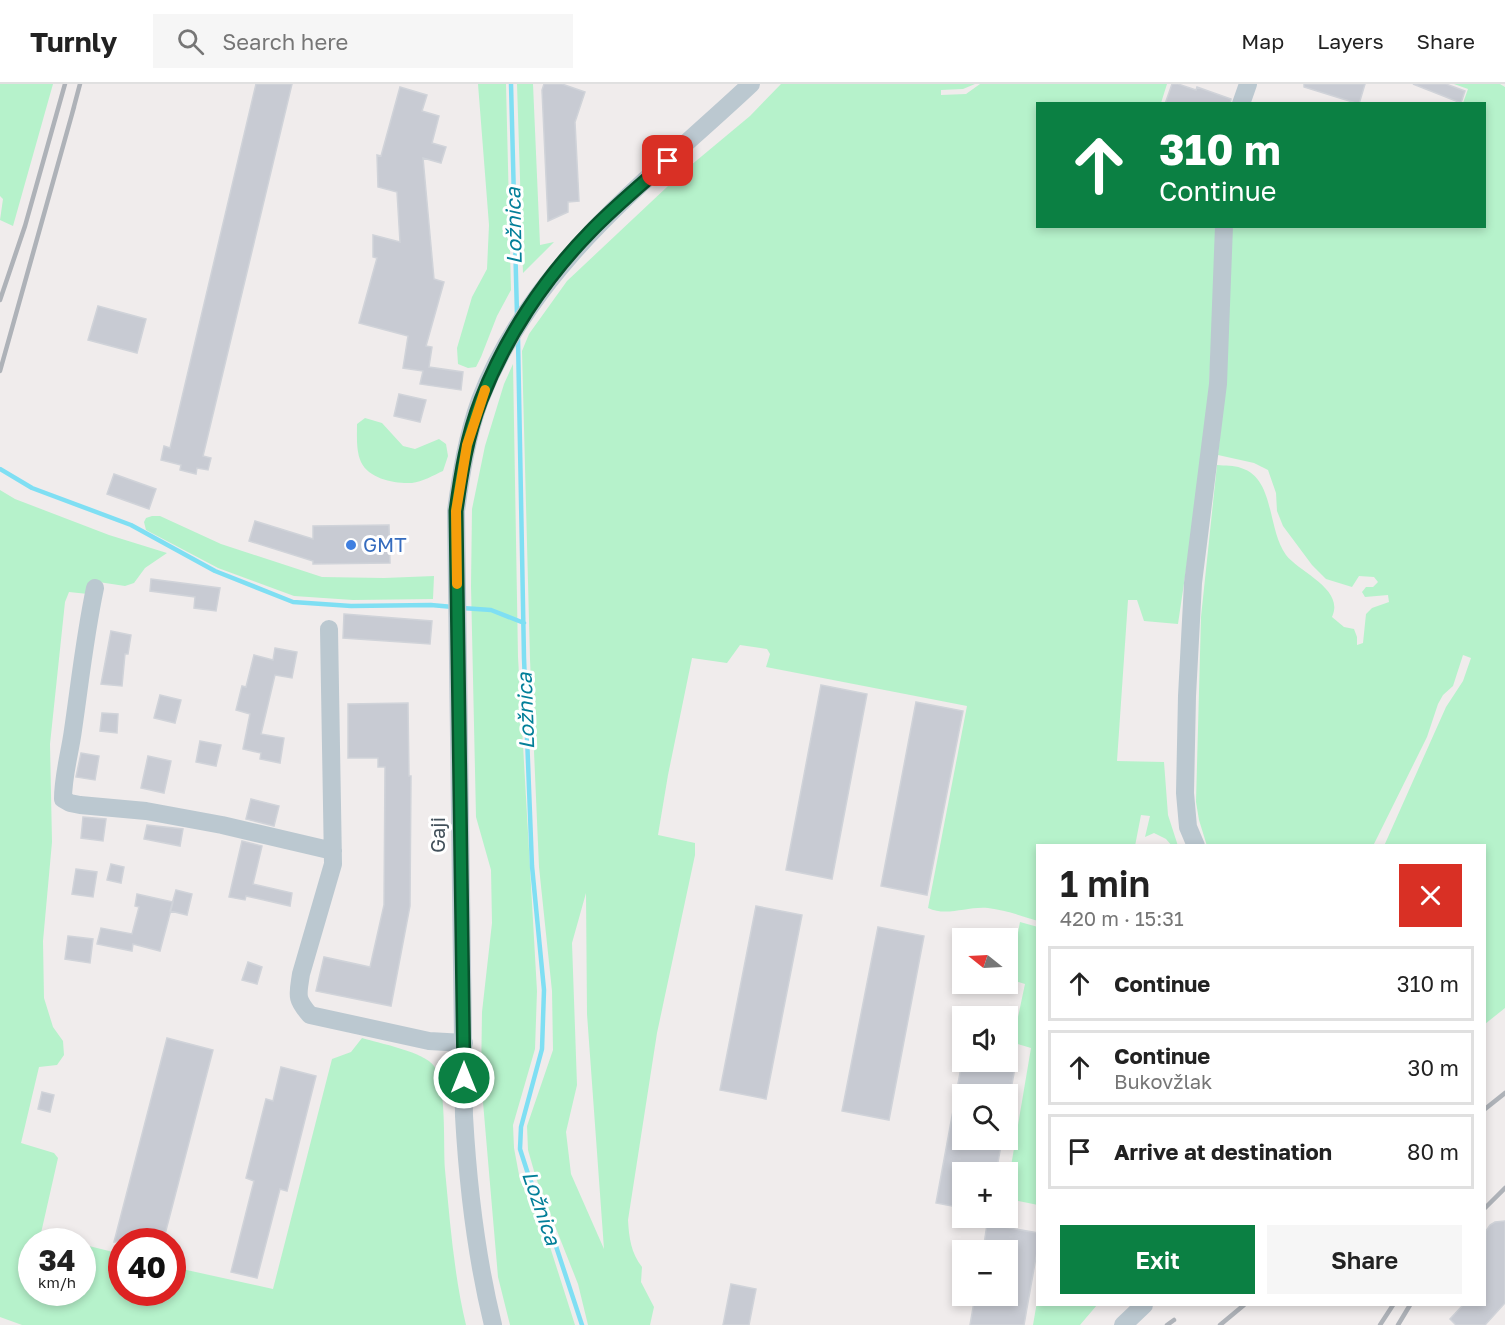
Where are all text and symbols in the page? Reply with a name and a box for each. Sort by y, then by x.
search box [153,14,573,68]
text: Turnly [30,25,117,58]
icon: search [174,25,207,58]
text: Search here [222,28,348,55]
text: Map [1241,28,1284,54]
text: Layers [1317,28,1384,54]
text: Share [1417,28,1475,54]
text: 310 m [1159,124,1281,174]
icon: ahead [1060,126,1138,204]
pin [642,135,693,186]
icon: arrive [651,144,684,177]
text: Continue [1159,175,1277,207]
water label: Ložnica [499,186,527,265]
place label: GMT [363,532,407,556]
marker: GMT [344,538,358,552]
water label: Ložnica [511,671,539,750]
street label: Gaji [425,817,449,853]
text: 1 min [1060,862,1150,905]
button: close [1399,864,1462,927]
text: 420 m · 15:31 [1060,906,1184,930]
north arrow [952,928,1018,994]
map controls [952,928,1018,1306]
icon: ahead [1063,967,1096,1000]
text: Continue [1114,970,1210,997]
text: 310 m [1397,970,1459,997]
button: sound [952,1006,1018,1072]
text: Continue [1114,1042,1210,1069]
position arrow [432,1046,496,1110]
icon: ahead [1063,1051,1096,1084]
text: 30 m [1408,1054,1459,1081]
text: Bukovžlak [1114,1069,1212,1093]
button: search [952,1084,1018,1150]
icon: arrive [1063,1135,1096,1168]
text: Arrive at destination [1114,1138,1332,1165]
text: 80 m [1407,1138,1459,1165]
button: + [952,1162,1018,1228]
water label: Ložnica [517,1167,567,1249]
button: Exit [1060,1225,1255,1294]
button: Share [1267,1225,1462,1294]
speed limit sign: 40 [108,1228,186,1306]
button: − [952,1240,1018,1306]
text: 34 [38,1242,76,1278]
text: km/h [38,1273,76,1291]

